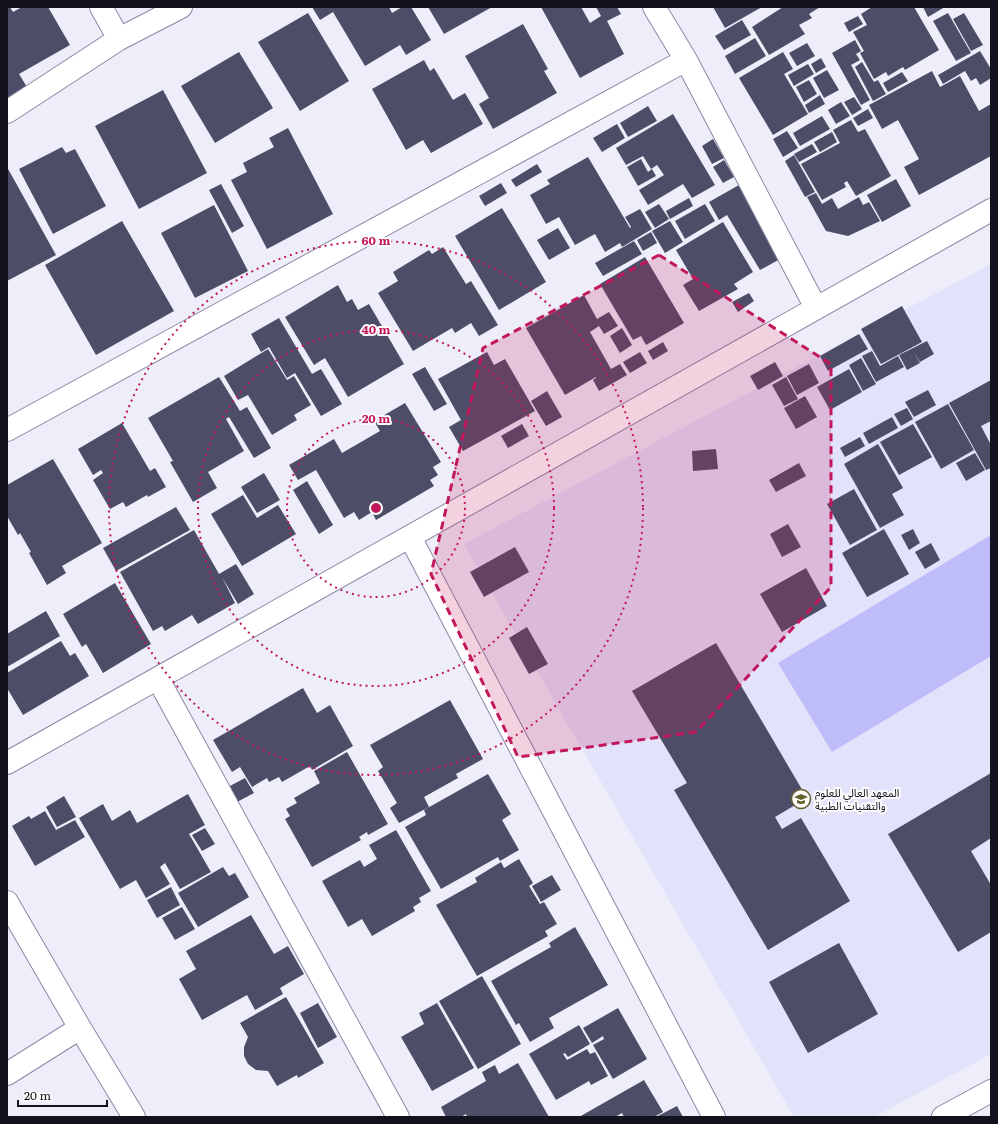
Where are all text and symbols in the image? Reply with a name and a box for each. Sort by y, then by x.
text: 60 m [362,231,390,249]
text: 40 m [362,320,391,338]
text: 20 m [362,409,390,427]
centre of rings [369,501,383,515]
place label: المعهد العالي للعلوم والتقنيات الطبية [815,784,899,813]
school or university icon: المعهد العالي للعلوم والتقنيات الطبية [790,788,812,810]
scale bar [18,1082,107,1108]
text: 20 m [24,1086,51,1104]

